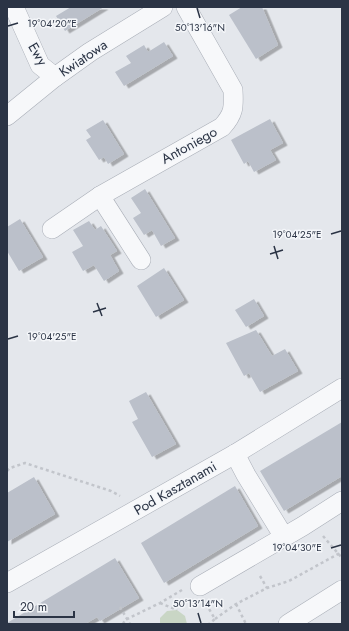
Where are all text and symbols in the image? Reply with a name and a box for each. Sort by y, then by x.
text: 19°04'20"E [27,16,77,31]
text: 50°13'16"N [175,20,225,35]
street label: Kwiatowa [55,35,111,81]
street label: Ewy [23,39,53,70]
street label: Antoniego [157,121,221,169]
text: 19°04'25"E [272,227,322,242]
text: 19°04'25"E [27,329,77,344]
street label: Pod Kasztanami [130,456,220,520]
text: 19°04'30"E [272,540,322,555]
scale bar [14,593,74,619]
text: 50°13'14"N [173,596,223,611]
text: 20 m [20,598,47,616]

